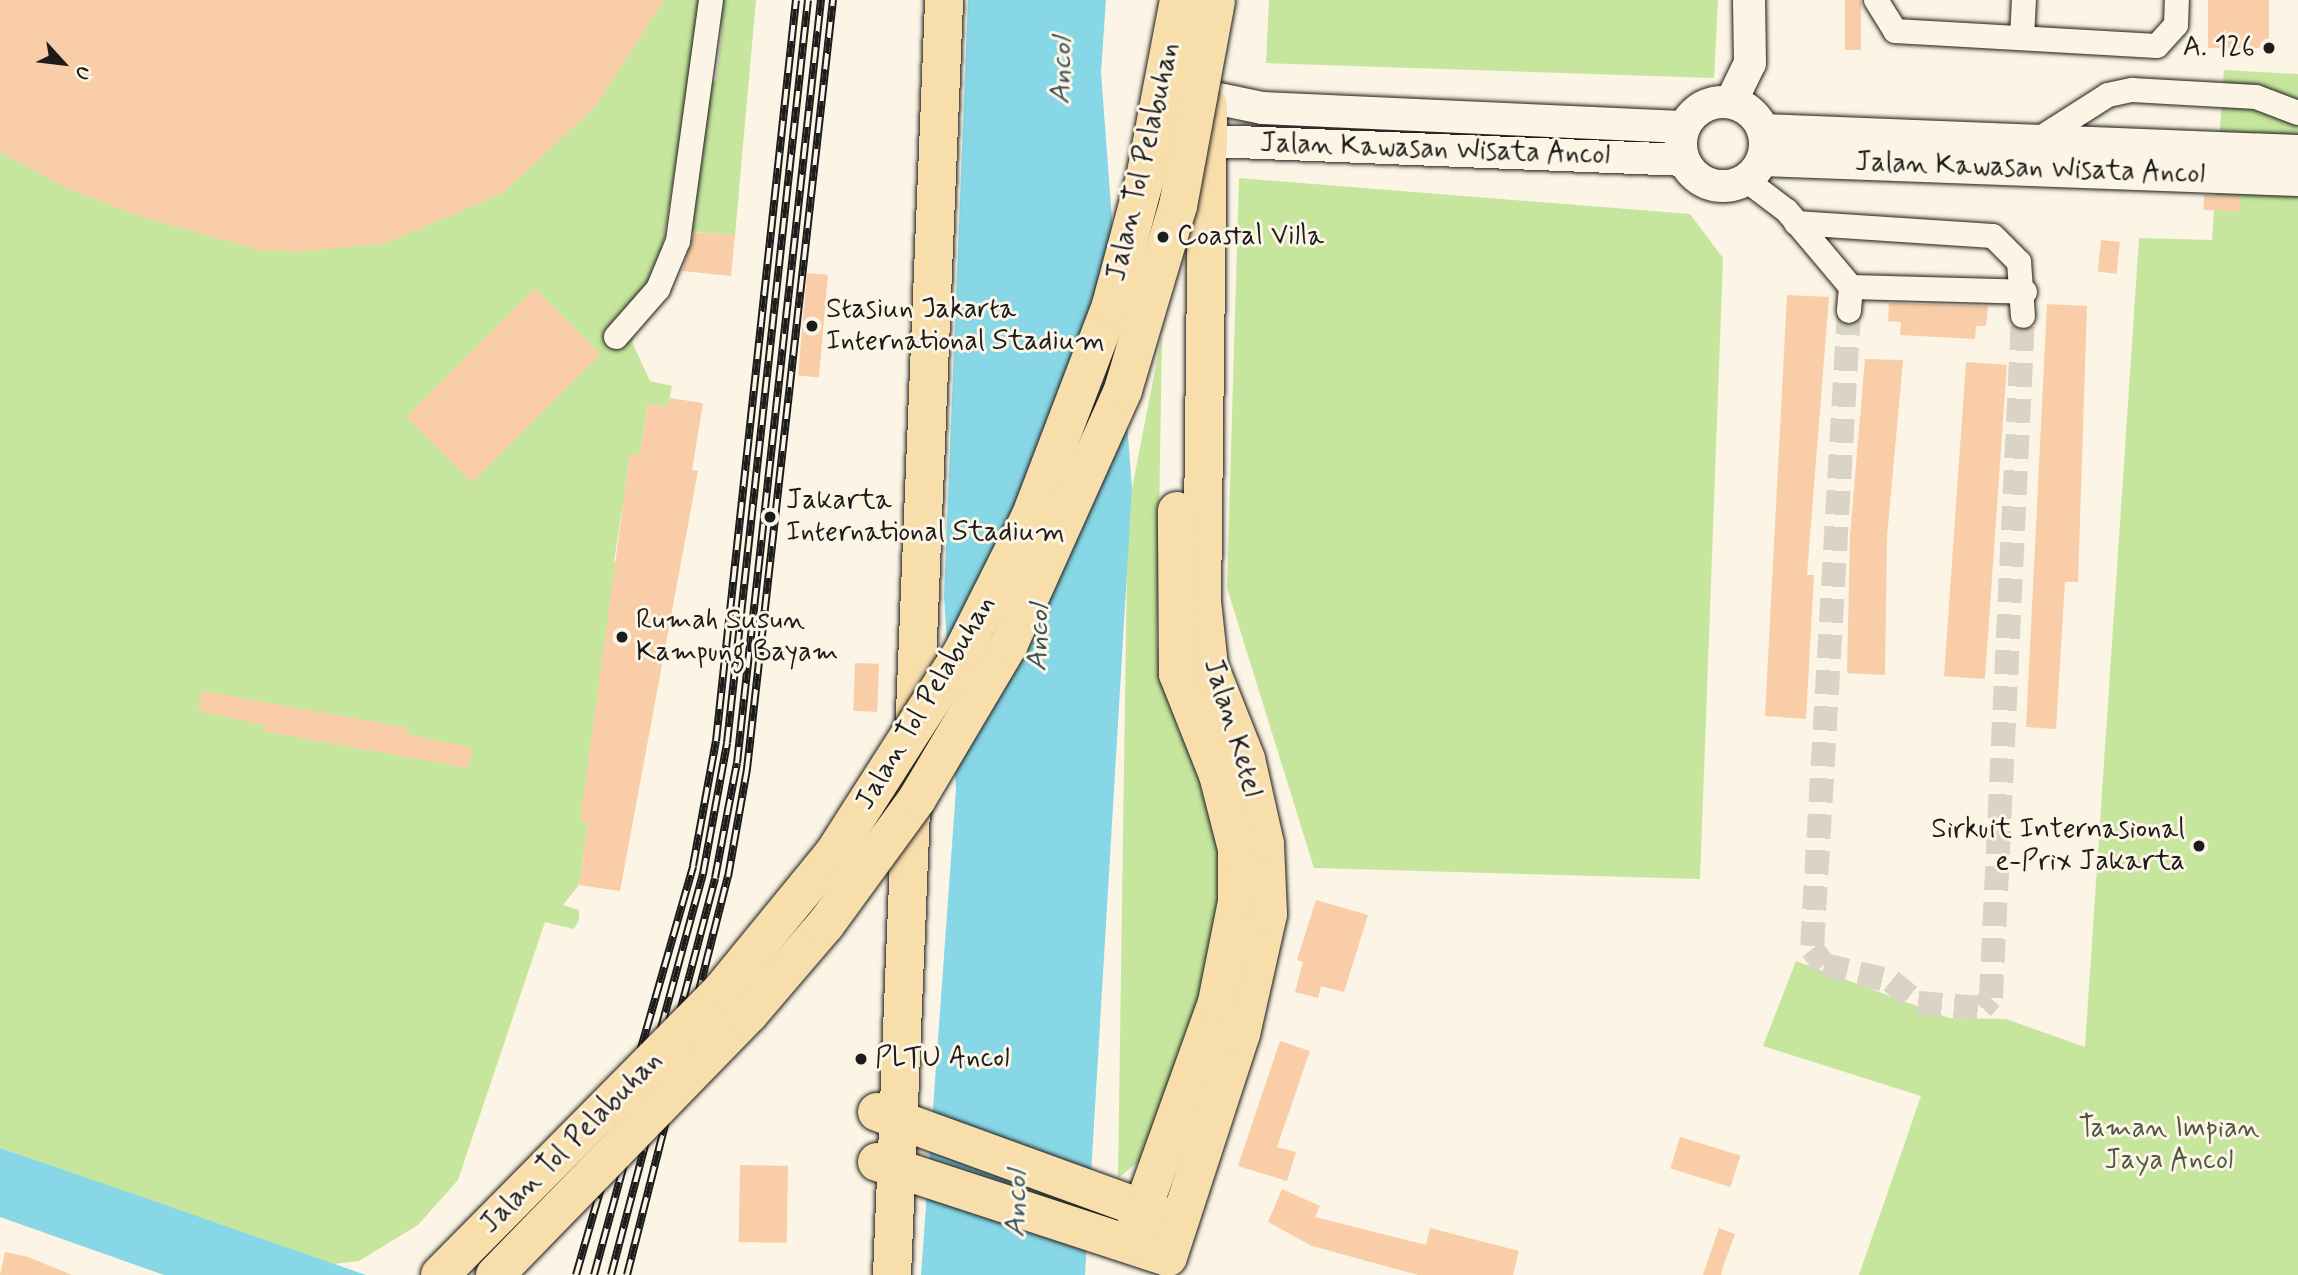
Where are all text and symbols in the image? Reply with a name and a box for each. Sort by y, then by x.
north arrow [28,28,98,98]
place label: A. 126 [2183,31,2255,65]
water label: Ancol [1043,37,1081,105]
street label: Jalan Tol Pelabuhan [1100,39,1188,285]
marker: A. 126 [2261,40,2277,56]
text: U [68,62,96,84]
street label: Jalan Kawasan Wisata Ancol [1258,127,1612,173]
street label: Jalan Kawasan Wisata Ancol [1853,146,2207,192]
place label: Coastal Villa [1177,220,1321,254]
marker: Coastal Villa [1155,229,1171,245]
place label: Stasiun Jakarta International Stadium [826,293,1091,359]
marker: Stasiun Jakarta International Stadium [804,318,820,334]
place label: Jakarta International Stadium [786,484,1051,550]
marker: Jakarta International Stadium [760,507,780,527]
street label: Jalan Tol Pelabuhan [849,590,1003,816]
place label: Rumah Susun Kampung Bayam [636,604,843,670]
water label: Ancol [1020,604,1058,672]
marker: Rumah Susun Kampung Bayam [614,629,630,645]
street label: Jalan Ketel [1195,655,1269,801]
place label: Sirkuit Internasional e-Prix Jakarta [1926,813,2185,879]
marker: Sirkuit Internasional e-Prix Jakarta [2191,838,2207,854]
place label: PLTU Ancol [875,1042,1011,1076]
street label: Jalan Tol Pelabuhan [474,1045,670,1241]
marker: PLTU Ancol [853,1051,869,1067]
park label: Taman Impian Jaya Ancol [2074,1112,2264,1178]
water label: Ancol [998,1170,1036,1238]

